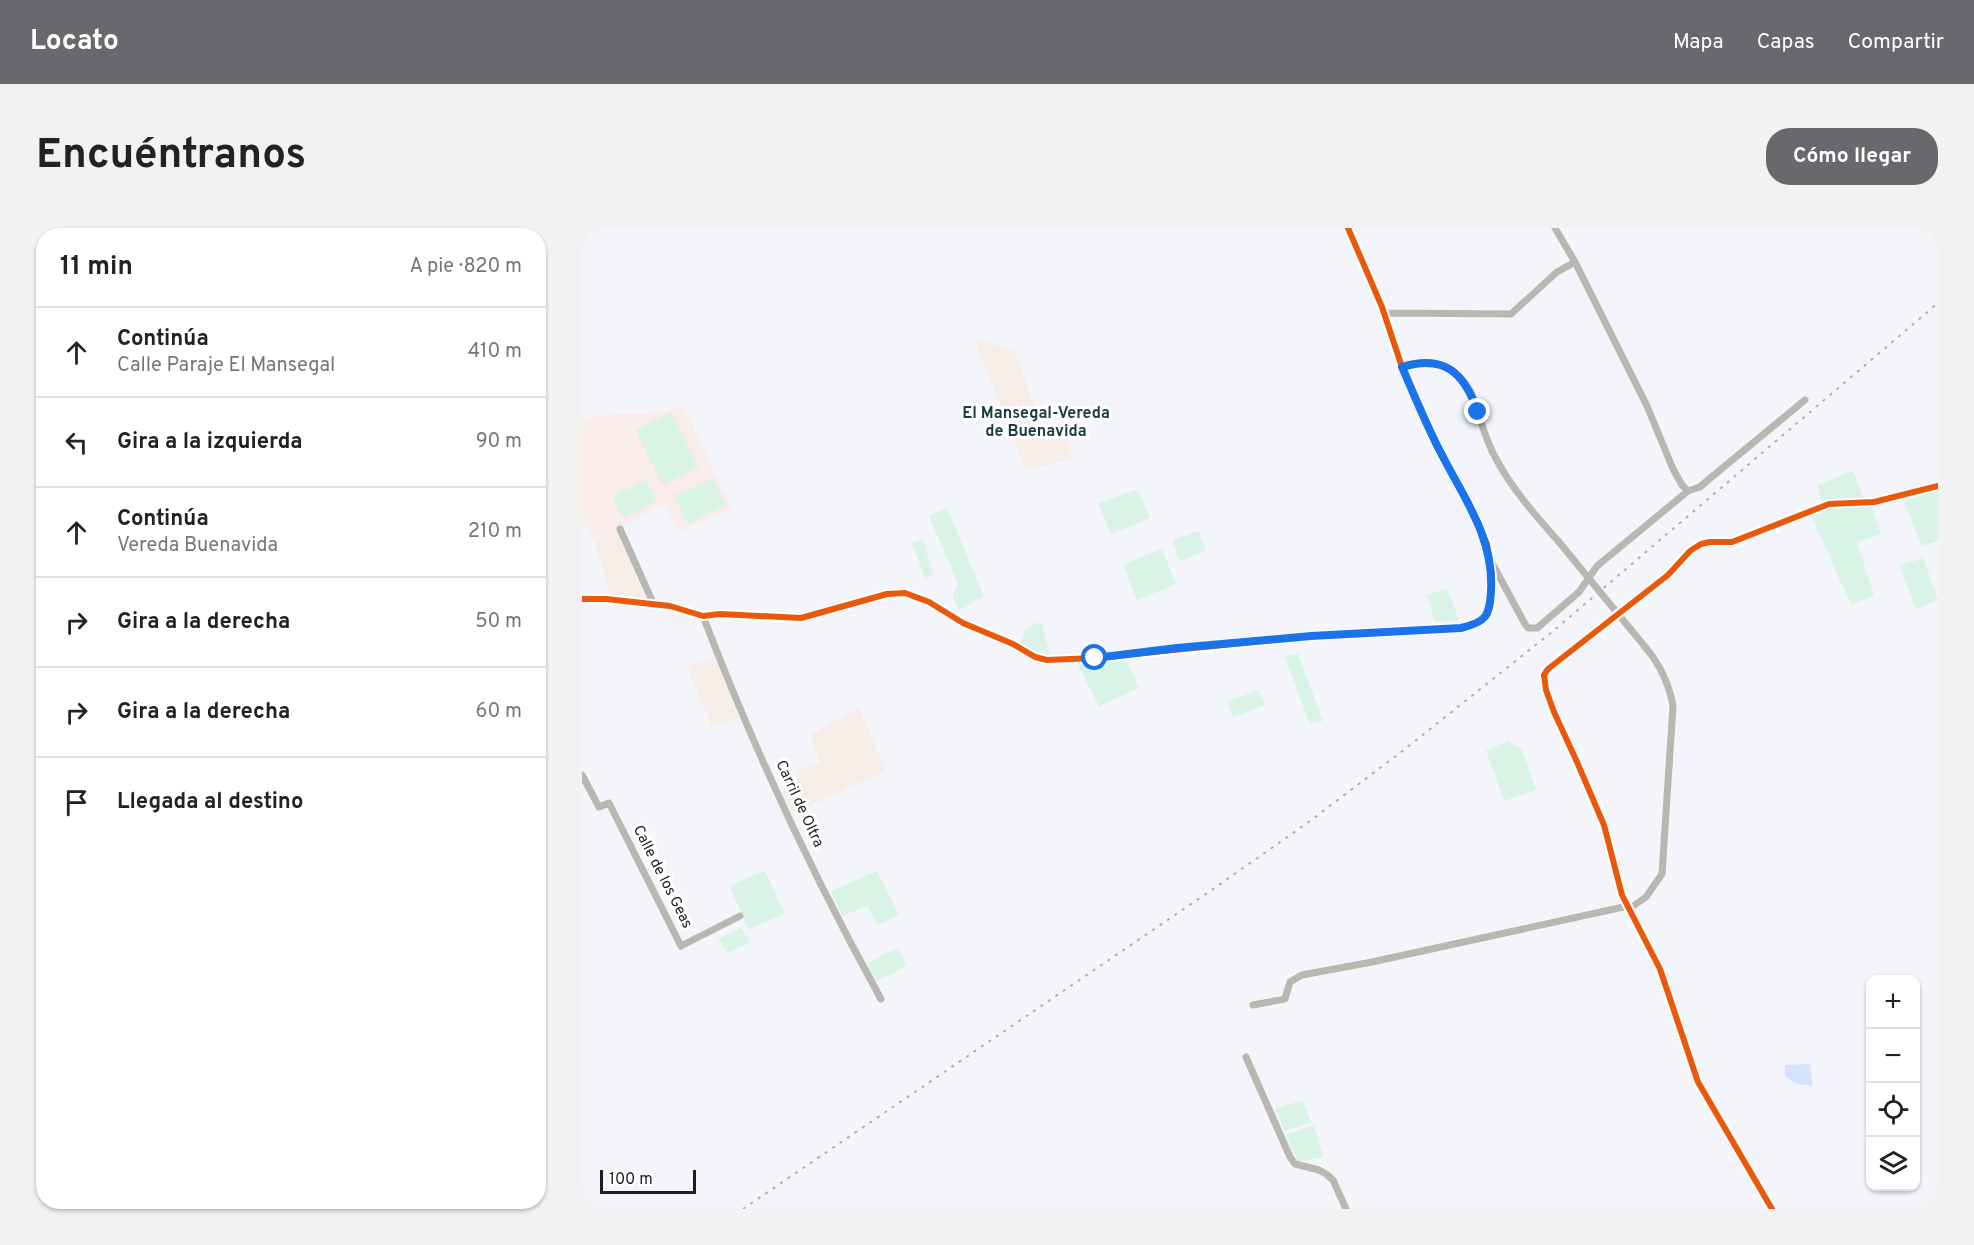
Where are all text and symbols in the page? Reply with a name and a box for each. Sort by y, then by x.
text: Locato [30,24,119,60]
text: Mapa [1673,29,1724,56]
text: Capas [1757,29,1815,56]
text: Compartir [1848,29,1944,56]
button: Cómo llegar [1766,128,1938,185]
text: Encuéntranos [36,130,306,183]
text: 11 min [60,251,133,284]
text: A pie · 820 m [409,254,522,280]
text: Continúa [117,326,209,353]
icon: ahead [60,336,93,369]
text: 410 m [468,339,522,365]
text: Calle Paraje El Mansegal [117,353,335,379]
route end [1464,398,1490,424]
district label: El Mansegal-Vereda de Buenavida [962,404,1110,442]
icon: left [60,426,93,459]
text: Gira a la izquierda [117,429,303,456]
text: 90 m [476,429,522,455]
text: Continúa [117,506,209,533]
icon: ahead [60,516,93,549]
text: 210 m [468,519,522,545]
text: Vereda Buenavida [117,533,278,559]
icon: right [60,606,93,639]
text: Gira a la derecha [117,609,290,636]
text: 50 m [475,609,522,635]
route start [1081,644,1107,670]
icon: right [60,696,93,729]
text: Gira a la derecha [117,699,290,726]
text: 60 m [476,699,522,725]
street label: Carril de Oltra [771,757,827,851]
icon: arrive [60,786,93,819]
text: Llegada al destino [117,789,303,816]
street label: Calle de los Geas [628,822,696,932]
map controls [1866,975,1920,1191]
button: + [1866,975,1920,1029]
button: − [1866,1029,1920,1083]
button: locate [1866,1083,1920,1137]
button: layers [1866,1137,1920,1191]
scale bar [600,1167,696,1194]
text: 100 m [609,1170,653,1190]

